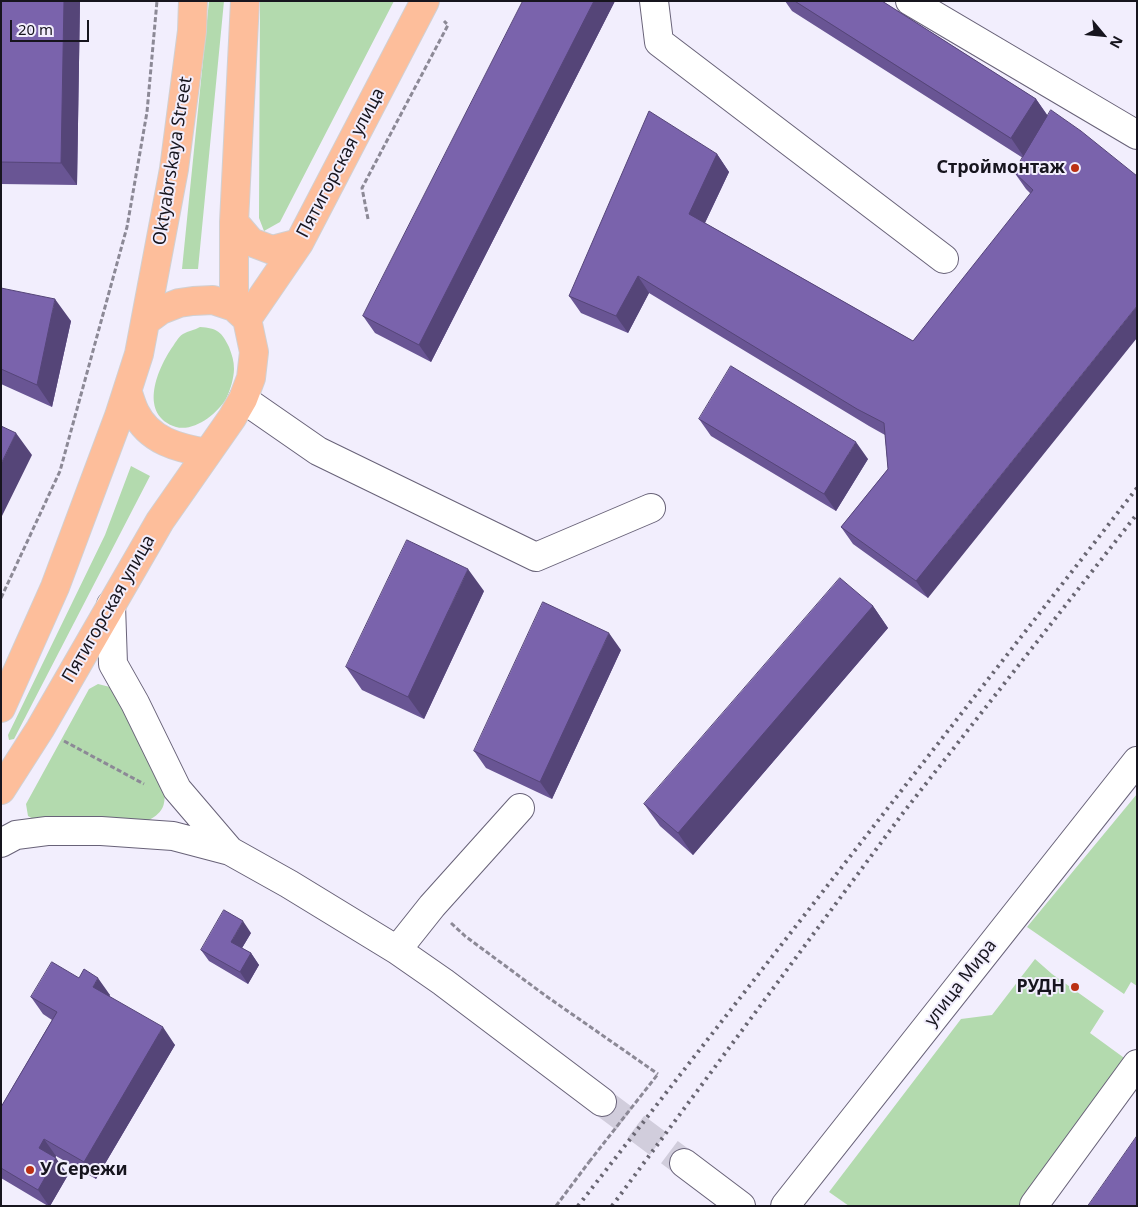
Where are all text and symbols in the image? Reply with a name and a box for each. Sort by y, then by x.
scale bar [12,10,91,42]
north arrow [1078,10,1128,60]
text: 20 m [18,19,53,39]
text: N [1106,33,1128,52]
street label: Oktyabrskaya Street [149,75,197,247]
street label: Пятигорская улица [292,84,390,242]
place label: Строймонтаж [936,157,1065,179]
marker: Строймонтаж [1069,162,1081,174]
street label: Пятигорская улица [58,531,160,687]
street label: улица Мира [920,935,1002,1031]
place label: РУДН [1017,976,1065,998]
marker: РУДН [1069,981,1081,993]
place label: У Сережи [40,1159,128,1181]
marker: У Сережи [24,1164,36,1176]

